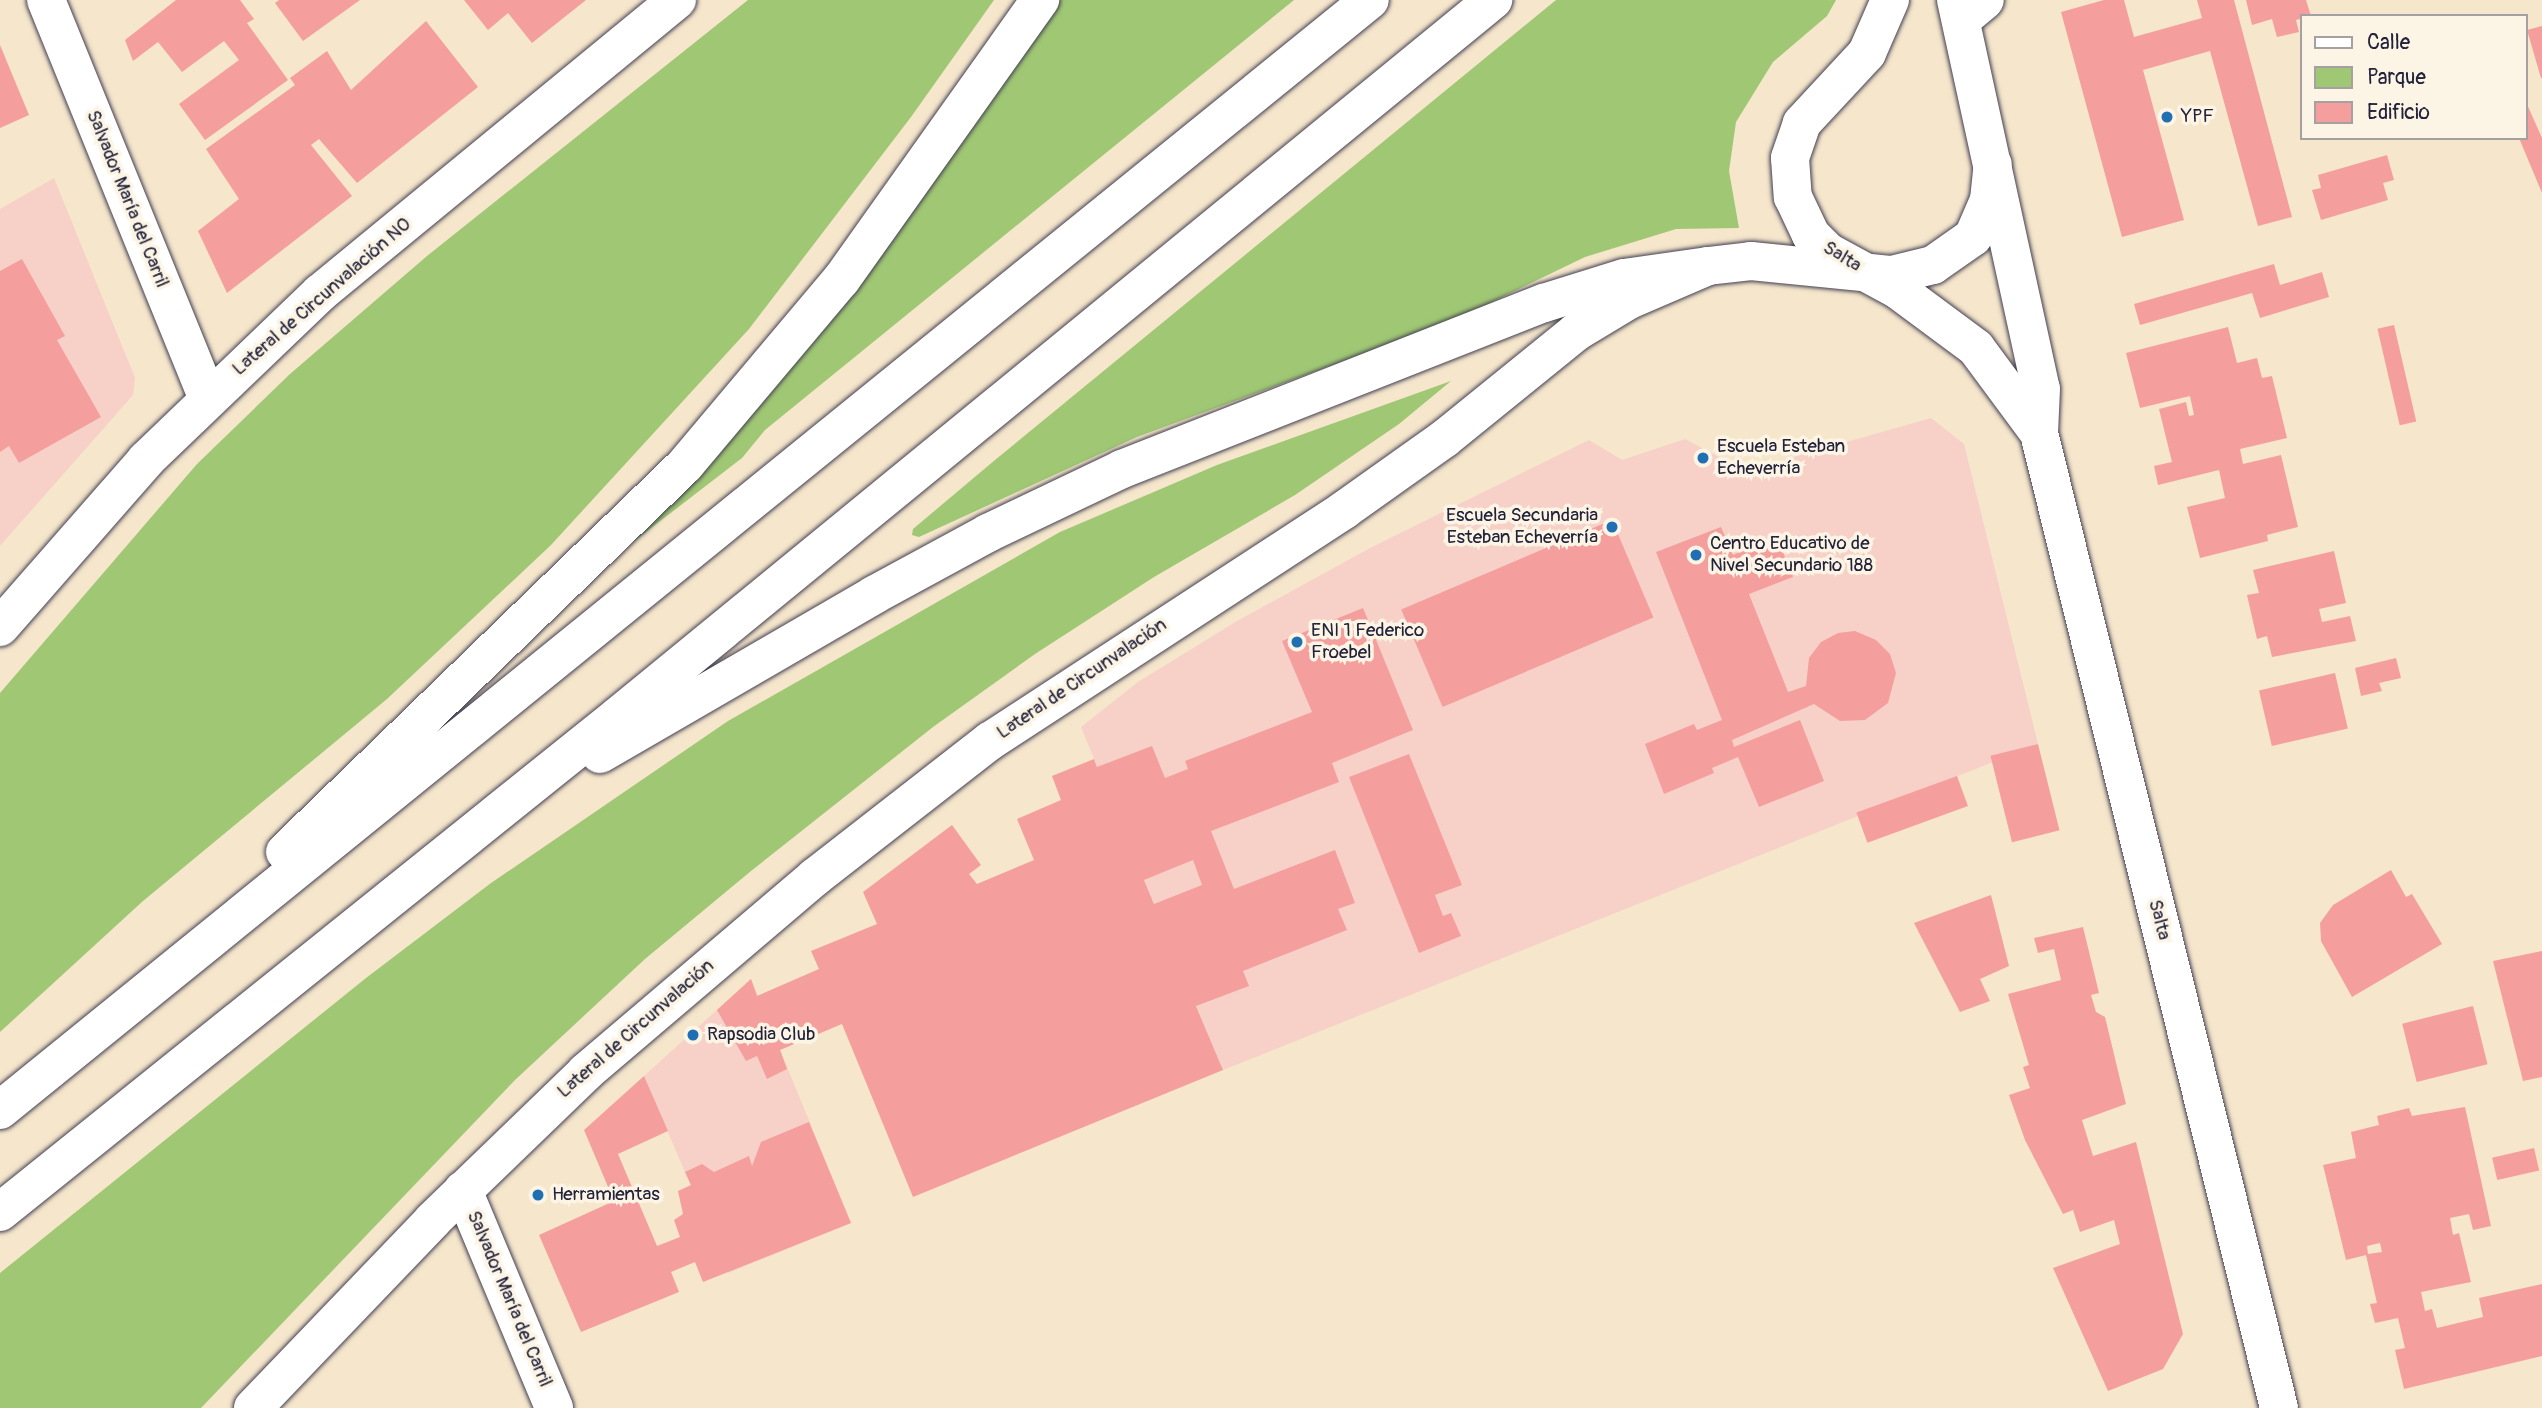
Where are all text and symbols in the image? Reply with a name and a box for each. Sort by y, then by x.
legend [2300,14,2528,140]
text: Calle [2367,29,2410,56]
text: Parque [2367,64,2426,91]
text: Edificio [2367,99,2430,126]
place label: YPF [2181,106,2214,128]
street label: Salvador María del Carril [81,107,173,291]
marker: YPF [2159,109,2175,125]
street label: Lateral de Circunvalación NO [228,213,416,381]
street label: Salta [1819,236,1865,278]
place label: Escuela Esteban Echeverría [1717,436,1845,480]
marker: Escuela Esteban Echeverría [1695,450,1711,466]
place label: Escuela Secundaria Esteban Echeverría [1446,505,1598,549]
marker: Escuela Secundaria Esteban Echeverría [1604,519,1620,535]
place label: Centro Educativo de Nivel Secundario 188 [1710,533,1873,577]
marker: Centro Educativo de Nivel Secundario 188 [1688,547,1704,563]
street label: Lateral de Circunvalación [993,614,1171,744]
place label: ENI 1 Federico Froebel [1311,620,1424,664]
marker: ENI 1 Federico Froebel [1289,634,1305,650]
street label: Salta [2143,897,2175,943]
street label: Lateral de Circunvalación [553,955,719,1103]
place label: Rapsodia Club [707,1024,815,1046]
marker: Rapsodia Club [685,1027,701,1043]
place label: Herramientas [552,1184,660,1206]
marker: Herramientas [530,1187,546,1203]
street label: Salvador María del Carril [462,1208,556,1390]

